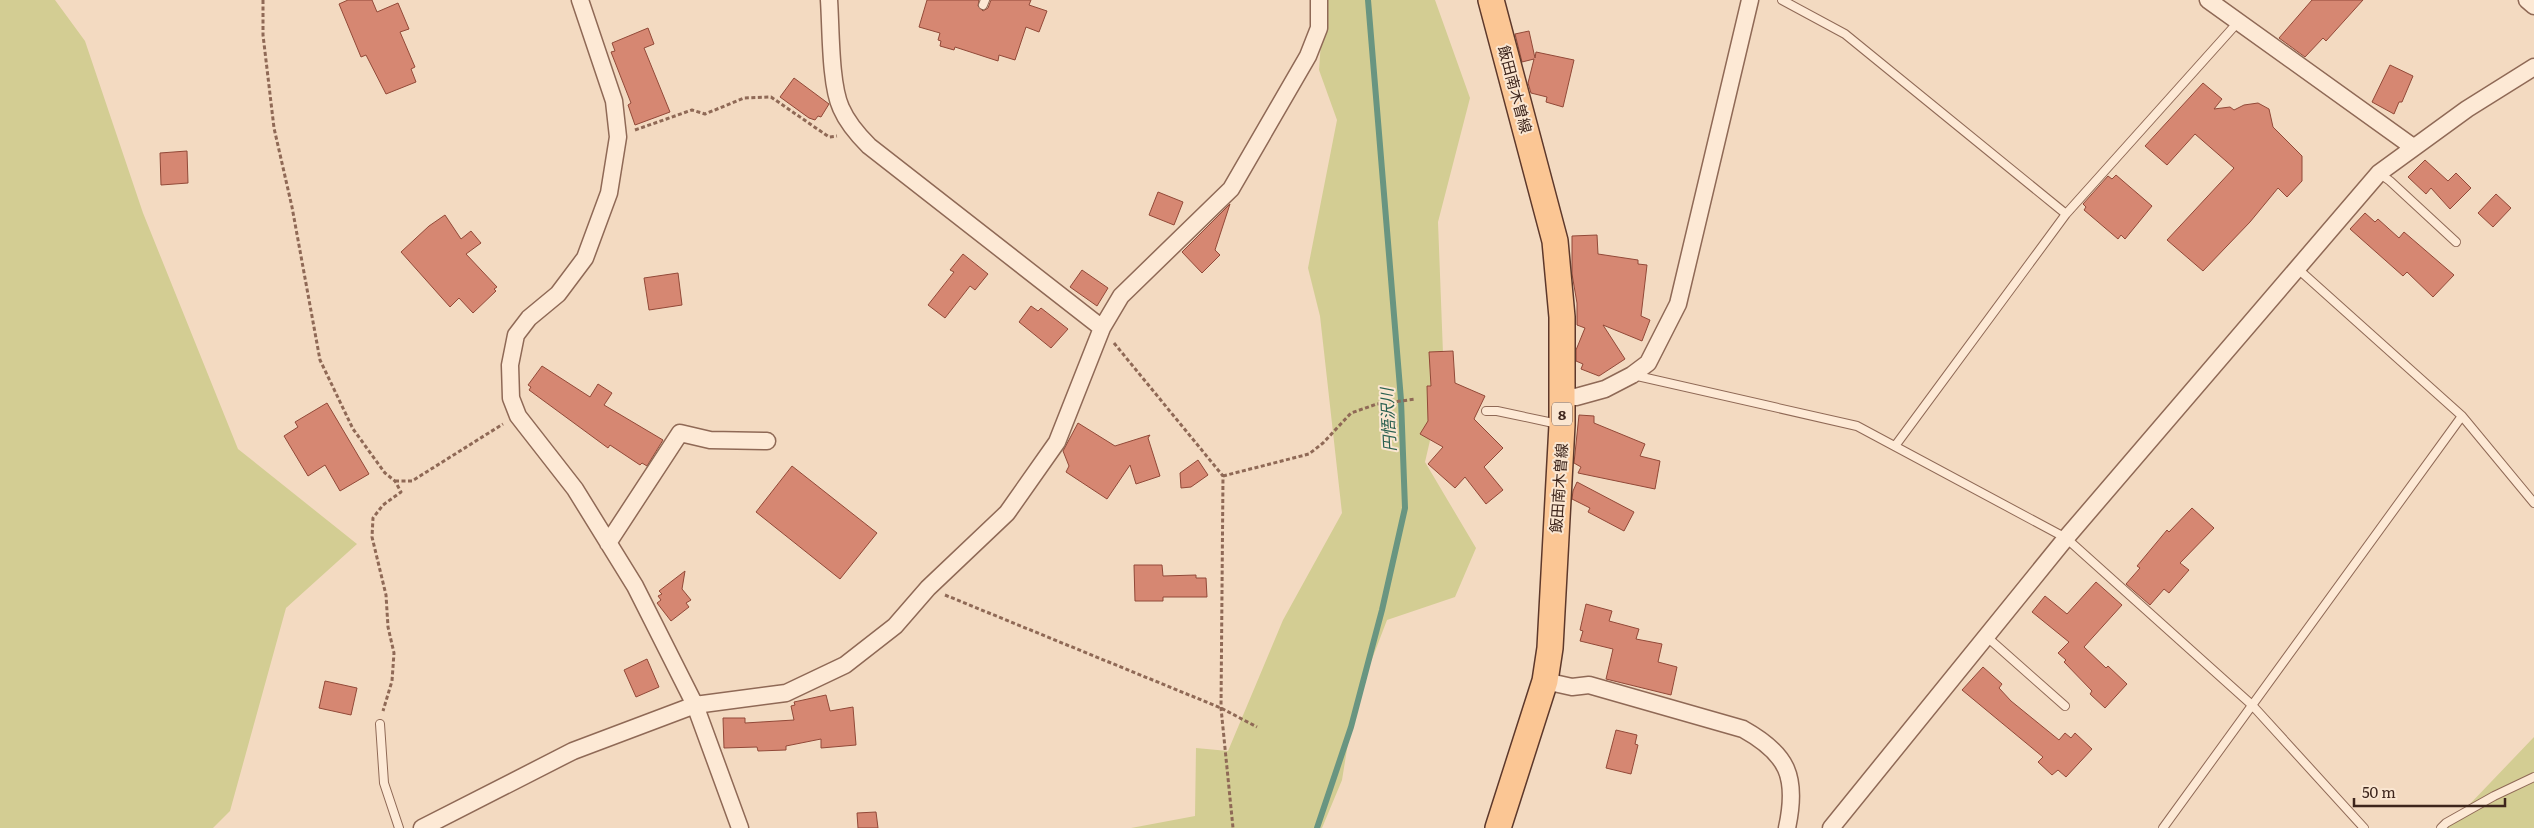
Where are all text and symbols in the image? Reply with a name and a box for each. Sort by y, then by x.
street label: 飯田南木曽線 [1493,43,1539,135]
water label: 円悟沢川 [1373,385,1401,453]
road number: 8 [1552,402,1572,426]
street label: 飯田南木曽線 [1543,442,1573,534]
scale bar [2354,776,2505,808]
text: 50 m [2362,780,2396,803]

